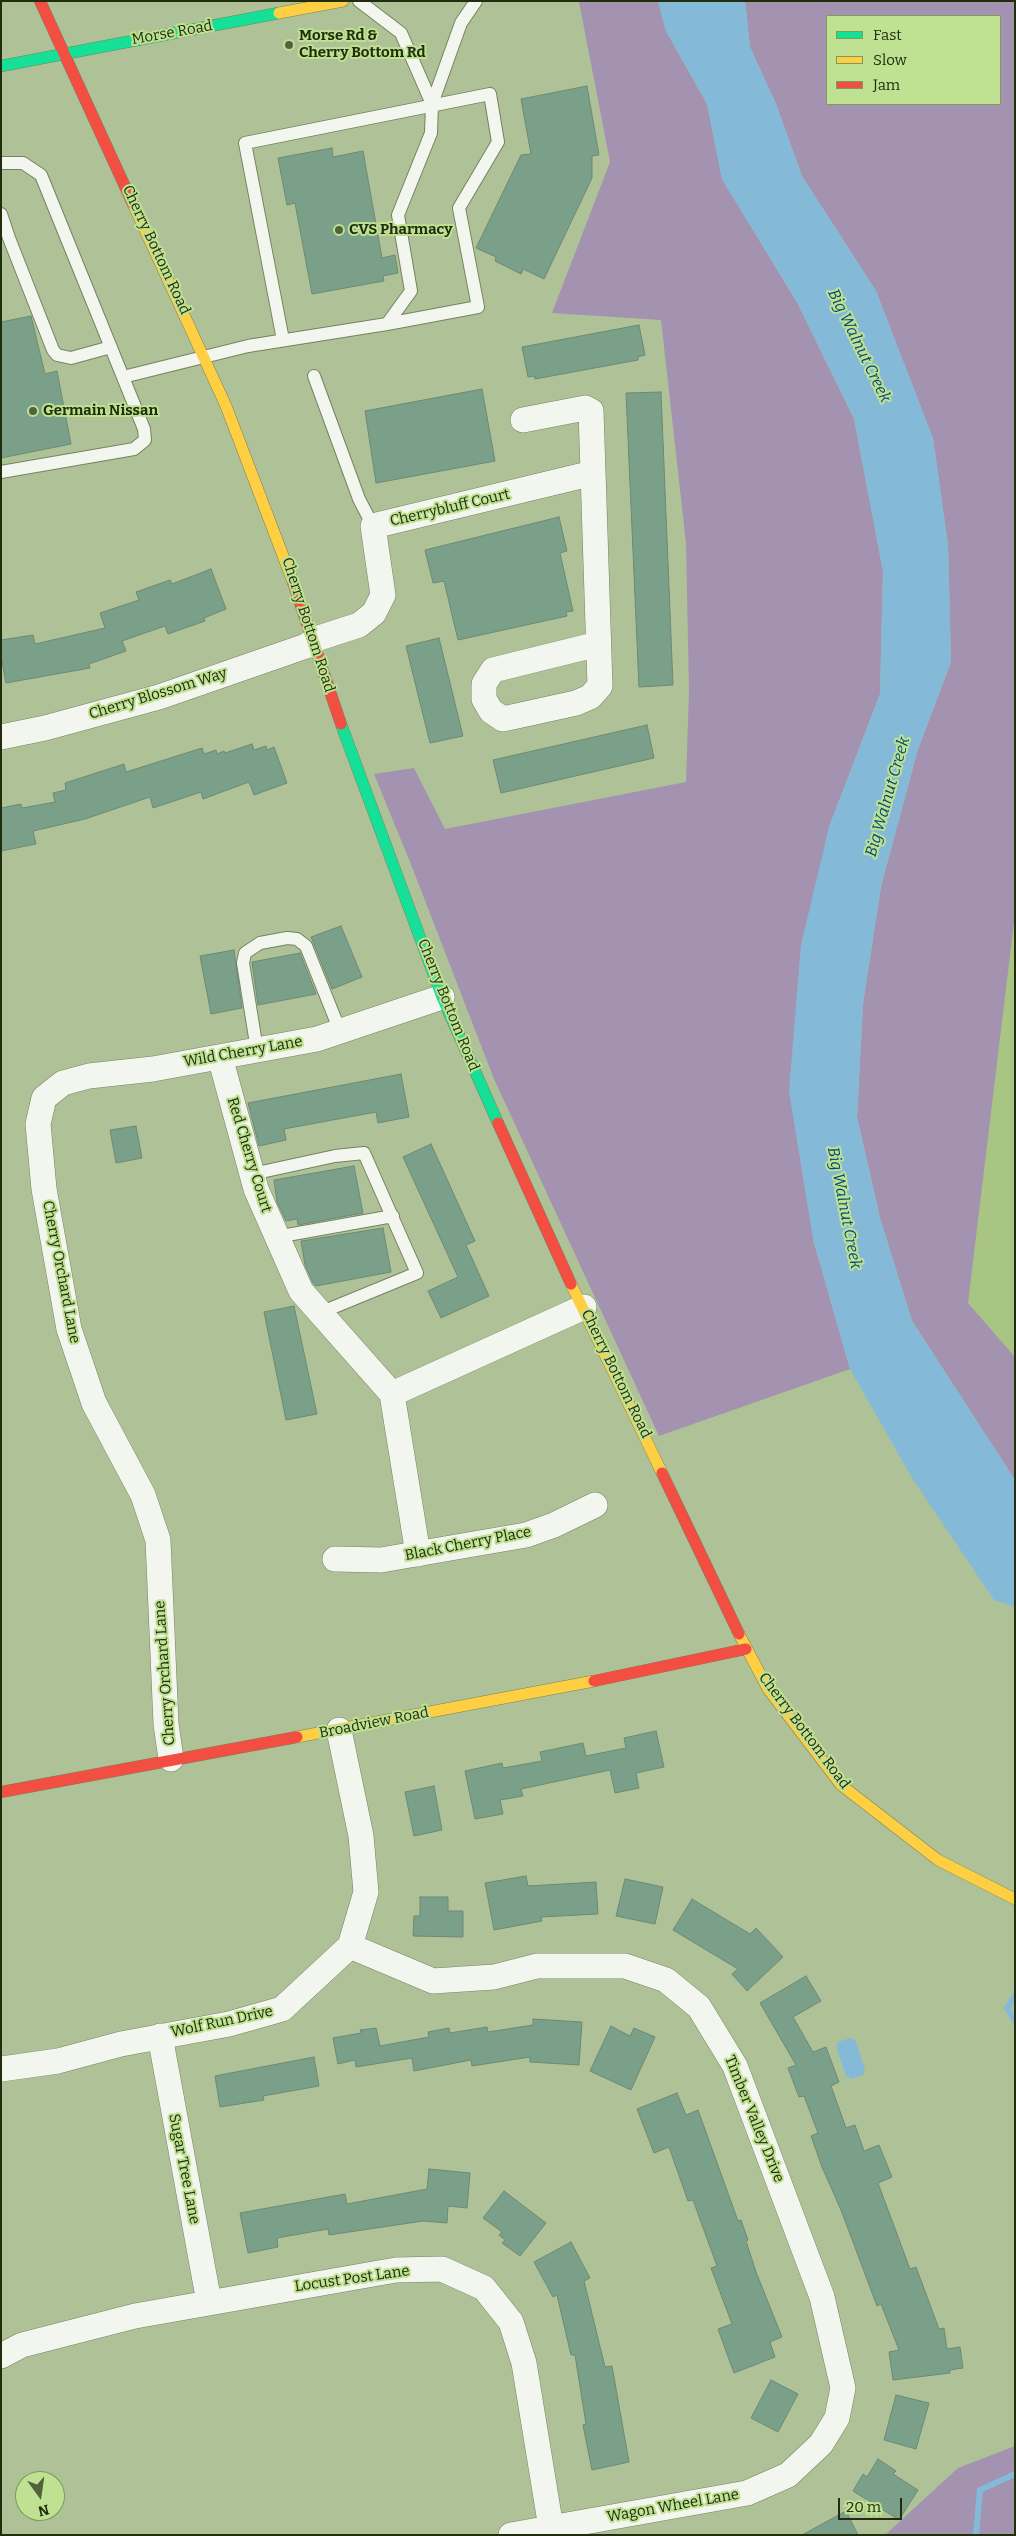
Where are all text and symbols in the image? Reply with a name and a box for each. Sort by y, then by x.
legend [826,15,1001,105]
street label: Morse Road [130,17,214,49]
text: Fast [873,26,902,44]
place label: Morse Rd & Cherry Bottom Rd [299,27,426,62]
marker: Morse Rd & Cherry Bottom Rd [283,39,295,51]
text: Slow [873,51,907,69]
text: Jam [873,76,900,94]
street label: Cherry Bottom Road [118,182,194,318]
place label: CVS Pharmacy [349,221,453,239]
marker: CVS Pharmacy [333,224,345,236]
water label: Big Walnut Creek [823,286,895,406]
place label: Germain Nissan [43,402,158,420]
marker: Germain Nissan [27,405,39,417]
street label: Cherrybluff Court [388,485,512,531]
street label: Cherry Bottom Road [278,555,338,695]
street label: Cherry Blossom Way [87,664,229,724]
water label: Big Walnut Creek [862,735,914,859]
street label: Cherry Bottom Road [413,936,483,1074]
street label: Wild Cherry Lane [182,1033,304,1071]
street label: Red Cherry Court [223,1095,275,1215]
water label: Big Walnut Creek [823,1145,865,1271]
street label: Cherry Orchard Lane [38,1199,84,1345]
street label: Cherry Bottom Road [577,1307,655,1441]
street label: Black Cherry Place [403,1523,533,1565]
street label: Cherry Orchard Lane [151,1600,179,1746]
street label: Cherry Bottom Road [754,1669,854,1793]
street label: Broadview Road [318,1704,430,1742]
street label: Wolf Run Drive [169,2002,275,2042]
street label: Timber Valley Drive [720,2053,788,2185]
street label: Sugar Tree Lane [164,2112,204,2226]
street label: Locust Post Lane [293,2262,411,2296]
north arrow [15,2471,65,2521]
street label: Wagon Wheel Lane [606,2486,740,2526]
scale bar [841,2488,905,2520]
text: 20 m [846,2498,881,2516]
text: N [36,2501,51,2520]

